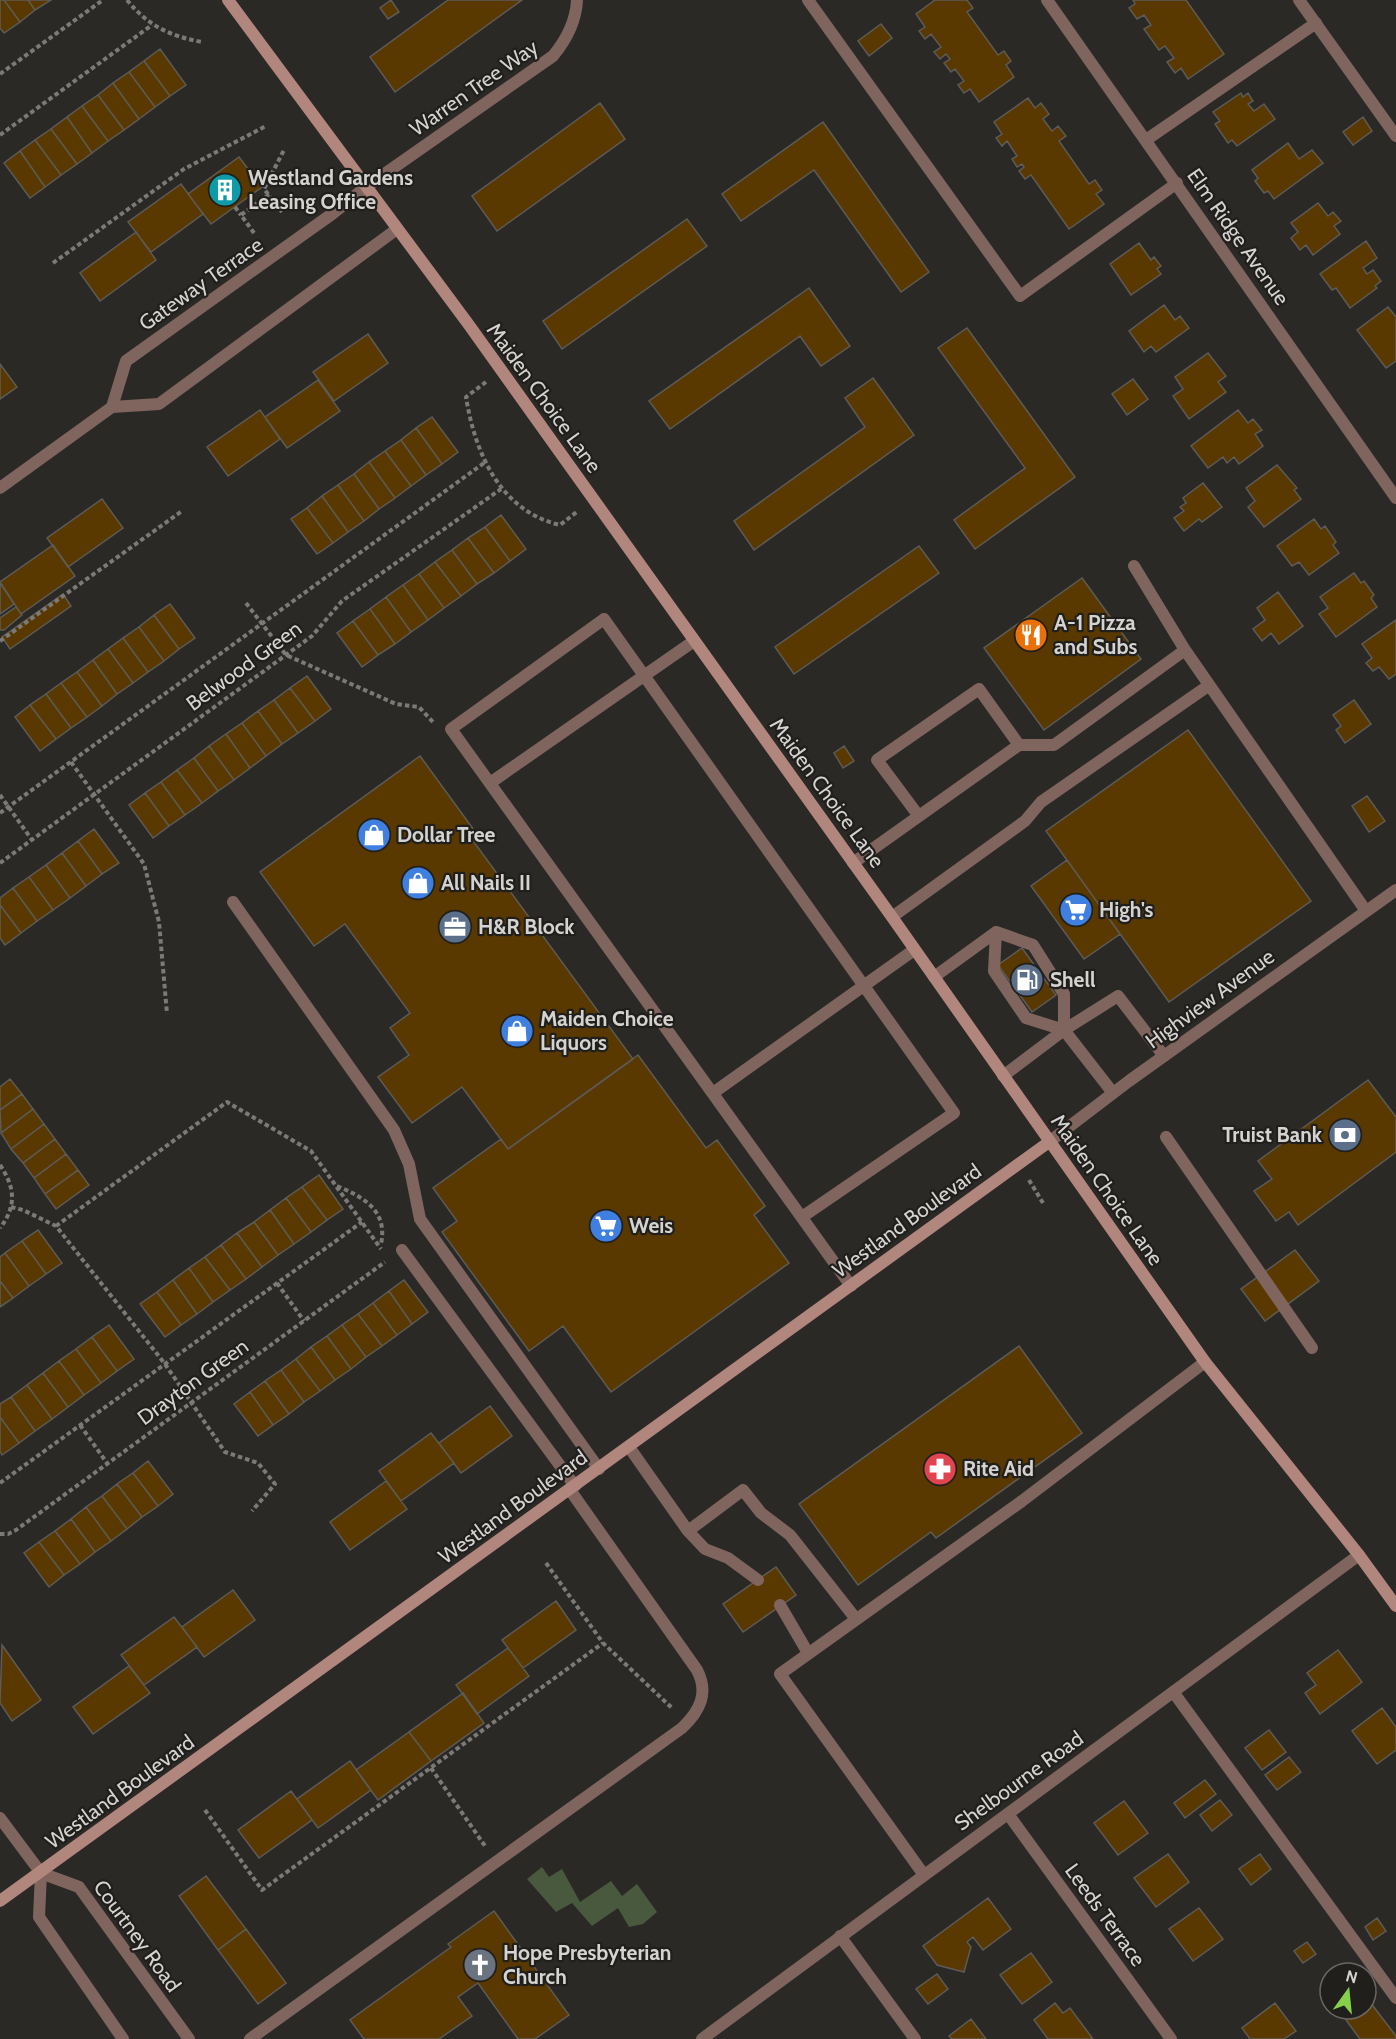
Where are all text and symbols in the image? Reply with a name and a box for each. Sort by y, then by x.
street label: Warren Tree Way [405,34,543,141]
street label: Elm Ridge Avenue [1182,164,1295,310]
place label: Westland Gardens Leasing Office [248,165,413,214]
building icon: Westland Gardens Leasing Office [207,172,243,208]
street label: Gateway Terrace [134,231,268,336]
street label: Maiden Choice Lane [482,318,607,477]
place label: A-1 Pizza and Subs [1054,610,1137,659]
street label: Belwood Green [181,615,306,716]
restaurant icon: A-1 Pizza and Subs [1013,617,1049,653]
street label: Maiden Choice Lane [765,713,890,872]
shop icon: Dollar Tree [356,817,392,853]
place label: Dollar Tree [397,822,496,847]
shop icon: All Nails II [400,865,436,901]
place label: All Nails II [441,870,531,895]
supermarket icon: High's [1058,892,1094,928]
place label: High's [1099,897,1154,922]
office icon: H&R Block [437,909,473,945]
place label: H&R Block [478,914,575,939]
street label: Highview Avenue [1141,943,1279,1054]
fuel station icon: Shell [1009,962,1045,998]
place label: Shell [1050,967,1096,992]
place label: Maiden Choice Liquors [540,1006,674,1055]
shop icon: Maiden Choice Liquors [499,1013,535,1049]
street label: Maiden Choice Lane [1046,1109,1169,1270]
bank icon: Truist Bank [1327,1117,1363,1153]
place label: Truist Bank [1222,1122,1323,1147]
street label: Westland Boulevard [828,1158,986,1283]
supermarket icon: Weis [588,1208,624,1244]
place label: Weis [629,1213,673,1238]
street label: Drayton Green [133,1333,253,1430]
street label: Westland Boulevard [434,1444,592,1569]
pharmacy icon: Rite Aid [922,1451,958,1487]
place label: Rite Aid [963,1456,1034,1481]
street label: Shelbourne Road [950,1726,1088,1836]
street label: Westland Boulevard [41,1729,199,1854]
street label: Leeds Terrace [1060,1859,1151,1971]
street label: Courtney Road [88,1875,186,1997]
place label: Hope Presbyterian Church [503,1940,671,1989]
church icon: Hope Presbyterian Church [462,1947,498,1983]
north arrow [1318,1961,1378,2021]
text: N [1344,1966,1360,1988]

